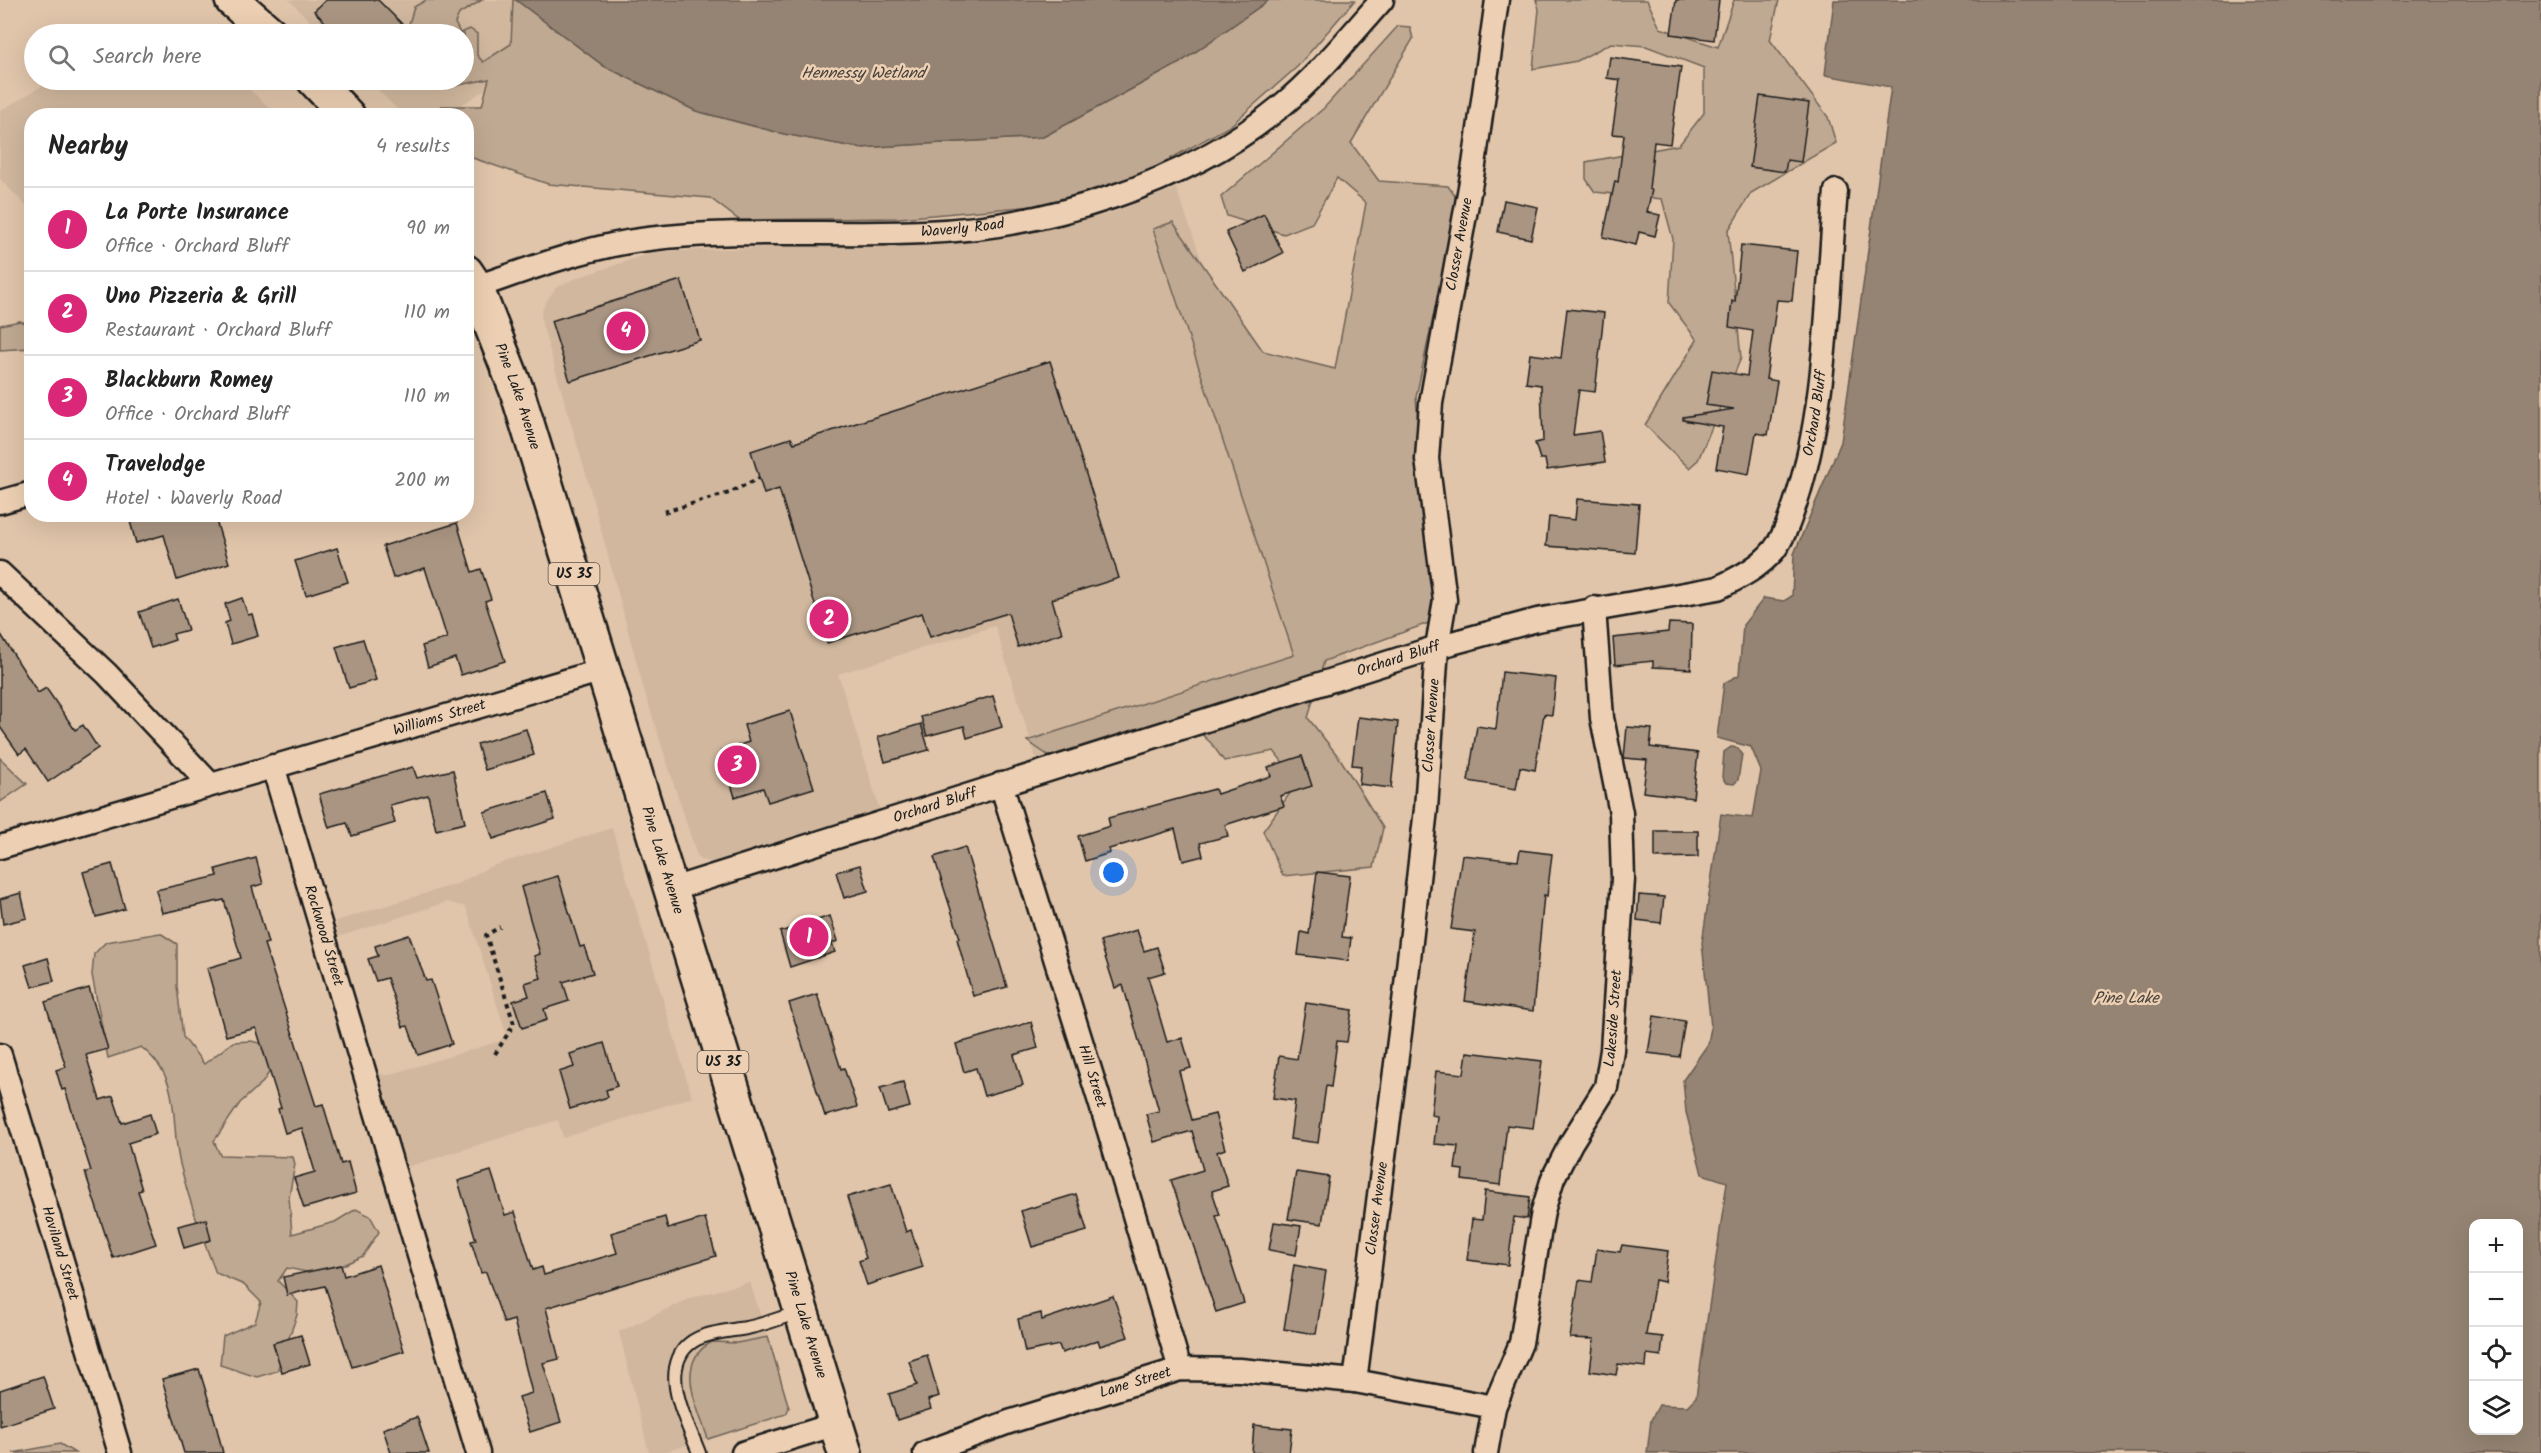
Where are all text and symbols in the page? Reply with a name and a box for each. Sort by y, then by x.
search box [24,24,474,90]
text: Search here [93,40,201,75]
icon: search [45,41,78,74]
water label: Hennessy Wetland [801,61,929,86]
text: Nearby [48,126,128,168]
text: 4 results [376,131,450,163]
text: La Porte Insurance [105,196,289,231]
street label: Closser Avenue [1439,196,1480,293]
street label: Waverly Road [921,212,1007,244]
text: 1 [64,213,71,245]
text: 90 m [406,213,450,245]
text: Office · Orchard Bluff [105,231,289,263]
text: Uno Pizzeria & Grill [105,280,296,315]
text: 2 [62,297,73,329]
text: 110 m [404,297,450,329]
pin: 4 [606,308,646,354]
text: Restaurant · Orchard Bluff [105,315,331,347]
street label: Pine Lake Avenue [487,339,547,453]
text: Blackburn Romey [105,364,273,399]
street label: Orchard Bluff [1797,368,1834,458]
text: 3 [62,381,73,413]
text: 110 m [404,381,450,413]
text: Office · Orchard Bluff [105,399,289,431]
text: Travelodge [105,448,205,483]
text: 4 [62,465,73,497]
text: 200 m [394,465,450,497]
text: Hotel · Waverly Road [105,483,281,515]
road number: US 35 [548,563,600,585]
pin: 2 [810,596,848,642]
street label: Orchard Bluff [1354,634,1444,684]
street label: Closser Avenue [1416,678,1447,773]
street label: Williams Street [390,693,489,743]
pin: 3 [718,742,756,788]
street label: Orchard Bluff [890,781,981,830]
street label: Pine Lake Avenue [634,803,690,917]
your location [1099,858,1128,887]
street label: Rockwood Street [297,882,350,989]
pin: 1 [790,914,828,960]
street label: Lakeside Street [1597,969,1629,1069]
water label: Pine Lake [2093,986,2161,1011]
street label: Hill Street [1071,1042,1113,1111]
road number: US 35 [698,1051,748,1073]
street label: Closser Avenue [1359,1160,1395,1257]
street label: Haviland Street [34,1203,85,1303]
map controls [2469,1219,2523,1435]
button: + [2469,1219,2523,1273]
street label: Pine Lake Avenue [777,1268,833,1382]
button: − [2469,1273,2523,1327]
button: locate [2469,1327,2523,1381]
street label: Lane Street [1097,1360,1175,1405]
button: layers [2469,1381,2523,1435]

